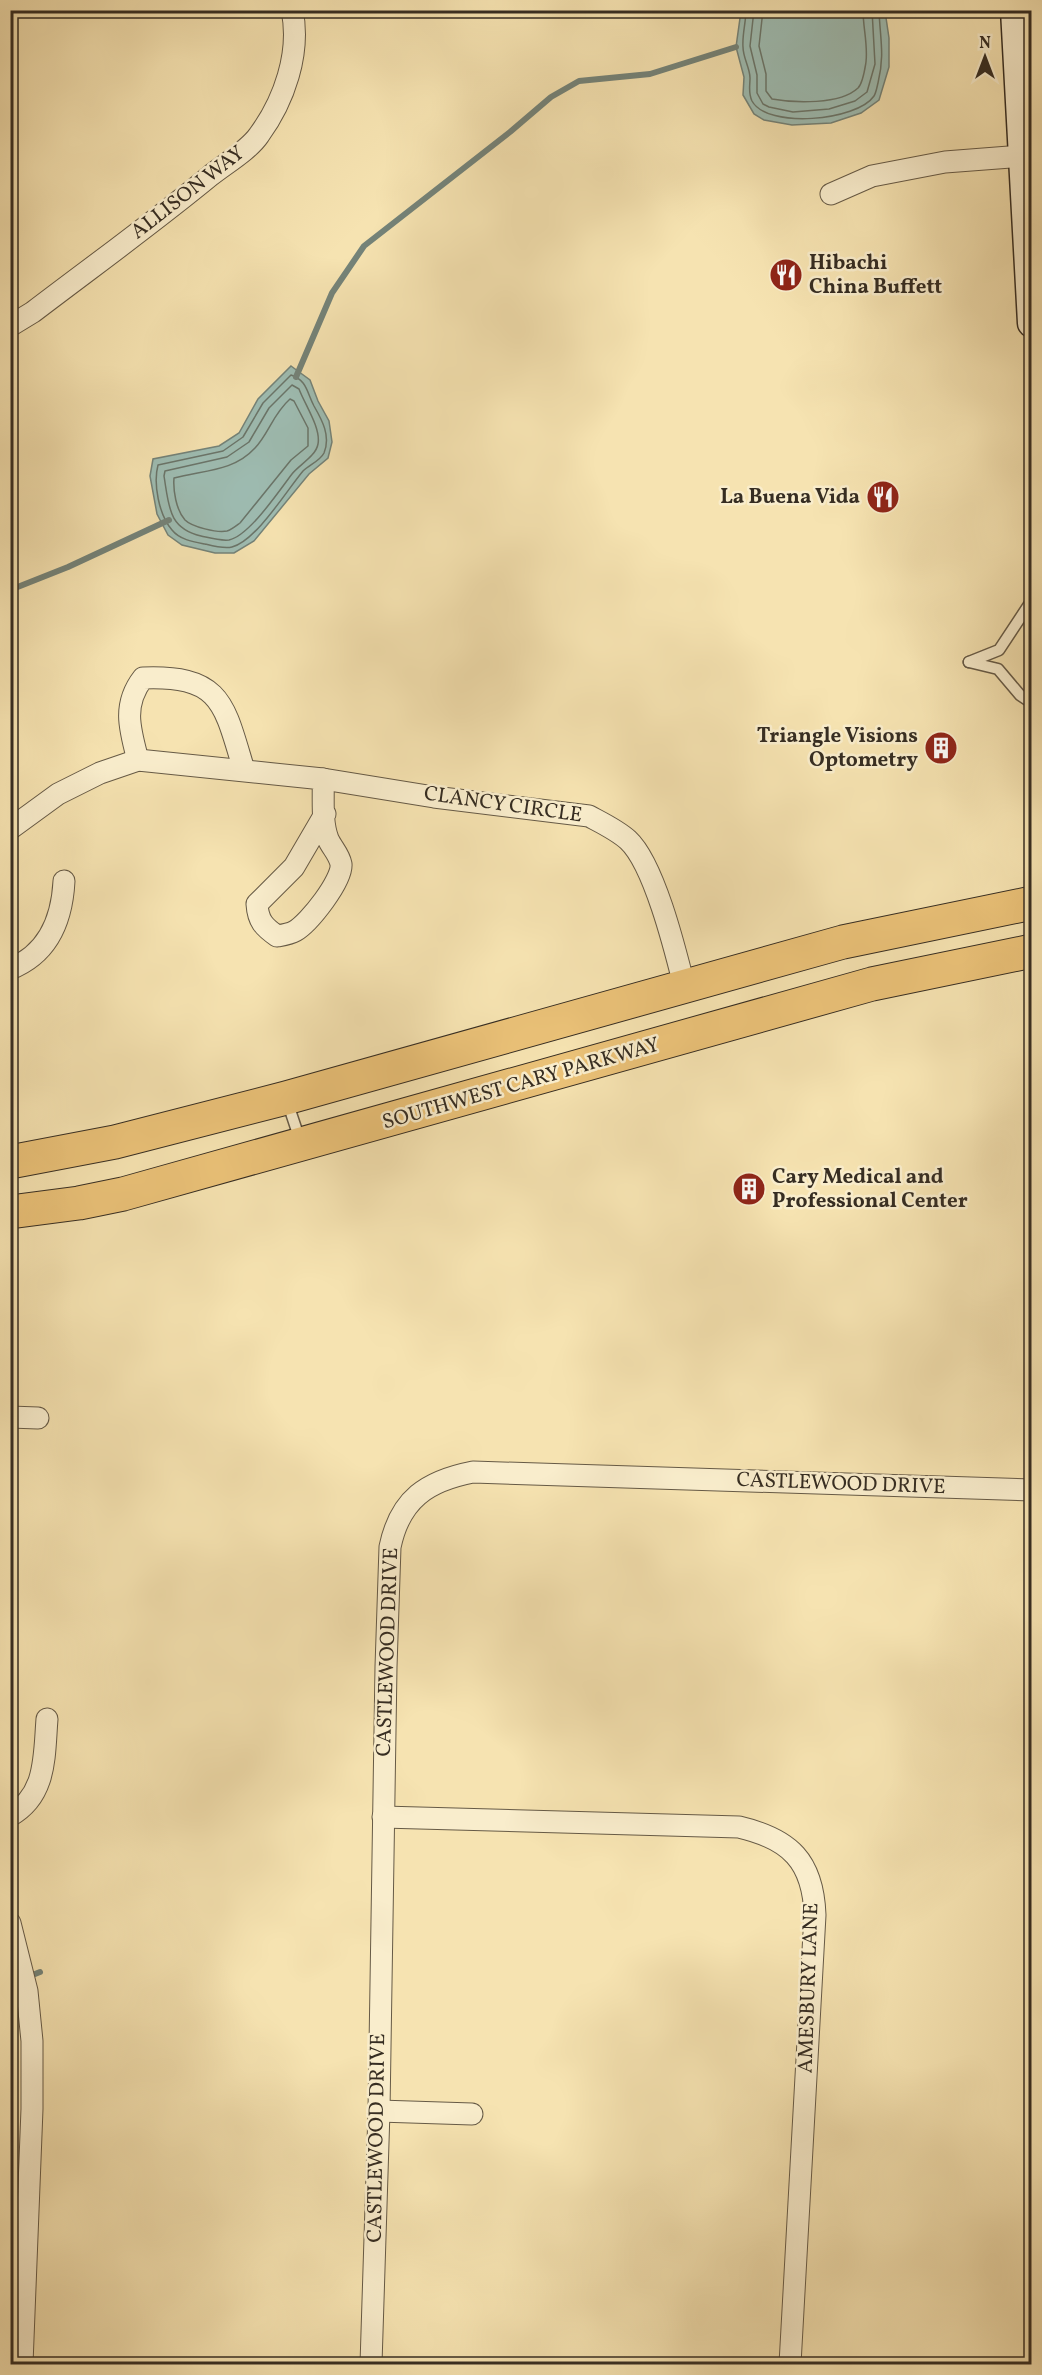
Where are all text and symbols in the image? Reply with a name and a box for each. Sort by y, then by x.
north arrow [955,27,1015,87]
text: N [979,33,991,55]
street label: ALLISON WAY [125,139,251,247]
place label: Hibachi China Buffett [809,249,942,302]
restaurant icon: Hibachi China Buffett [768,257,804,293]
restaurant icon: La Buena Vida [865,479,901,515]
place label: La Buena Vida [720,483,860,512]
place label: Triangle Visions Optometry [757,722,918,775]
building icon: Triangle Visions Optometry [923,730,959,766]
street label: CLANCY CIRCLE [422,780,584,830]
street label: SOUTHWEST CARY PARKWAY [379,1031,663,1137]
place label: Cary Medical and Professional Center [772,1163,968,1216]
building icon: Cary Medical and Professional Center [731,1171,767,1207]
street label: CASTLEWOOD DRIVE [736,1466,946,1502]
street label: CASTLEWOOD DRIVE [370,1547,406,1757]
street label: AMESBURY LANE [792,1902,826,2074]
street label: CASTLEWOOD DRIVE [361,2033,393,2243]

